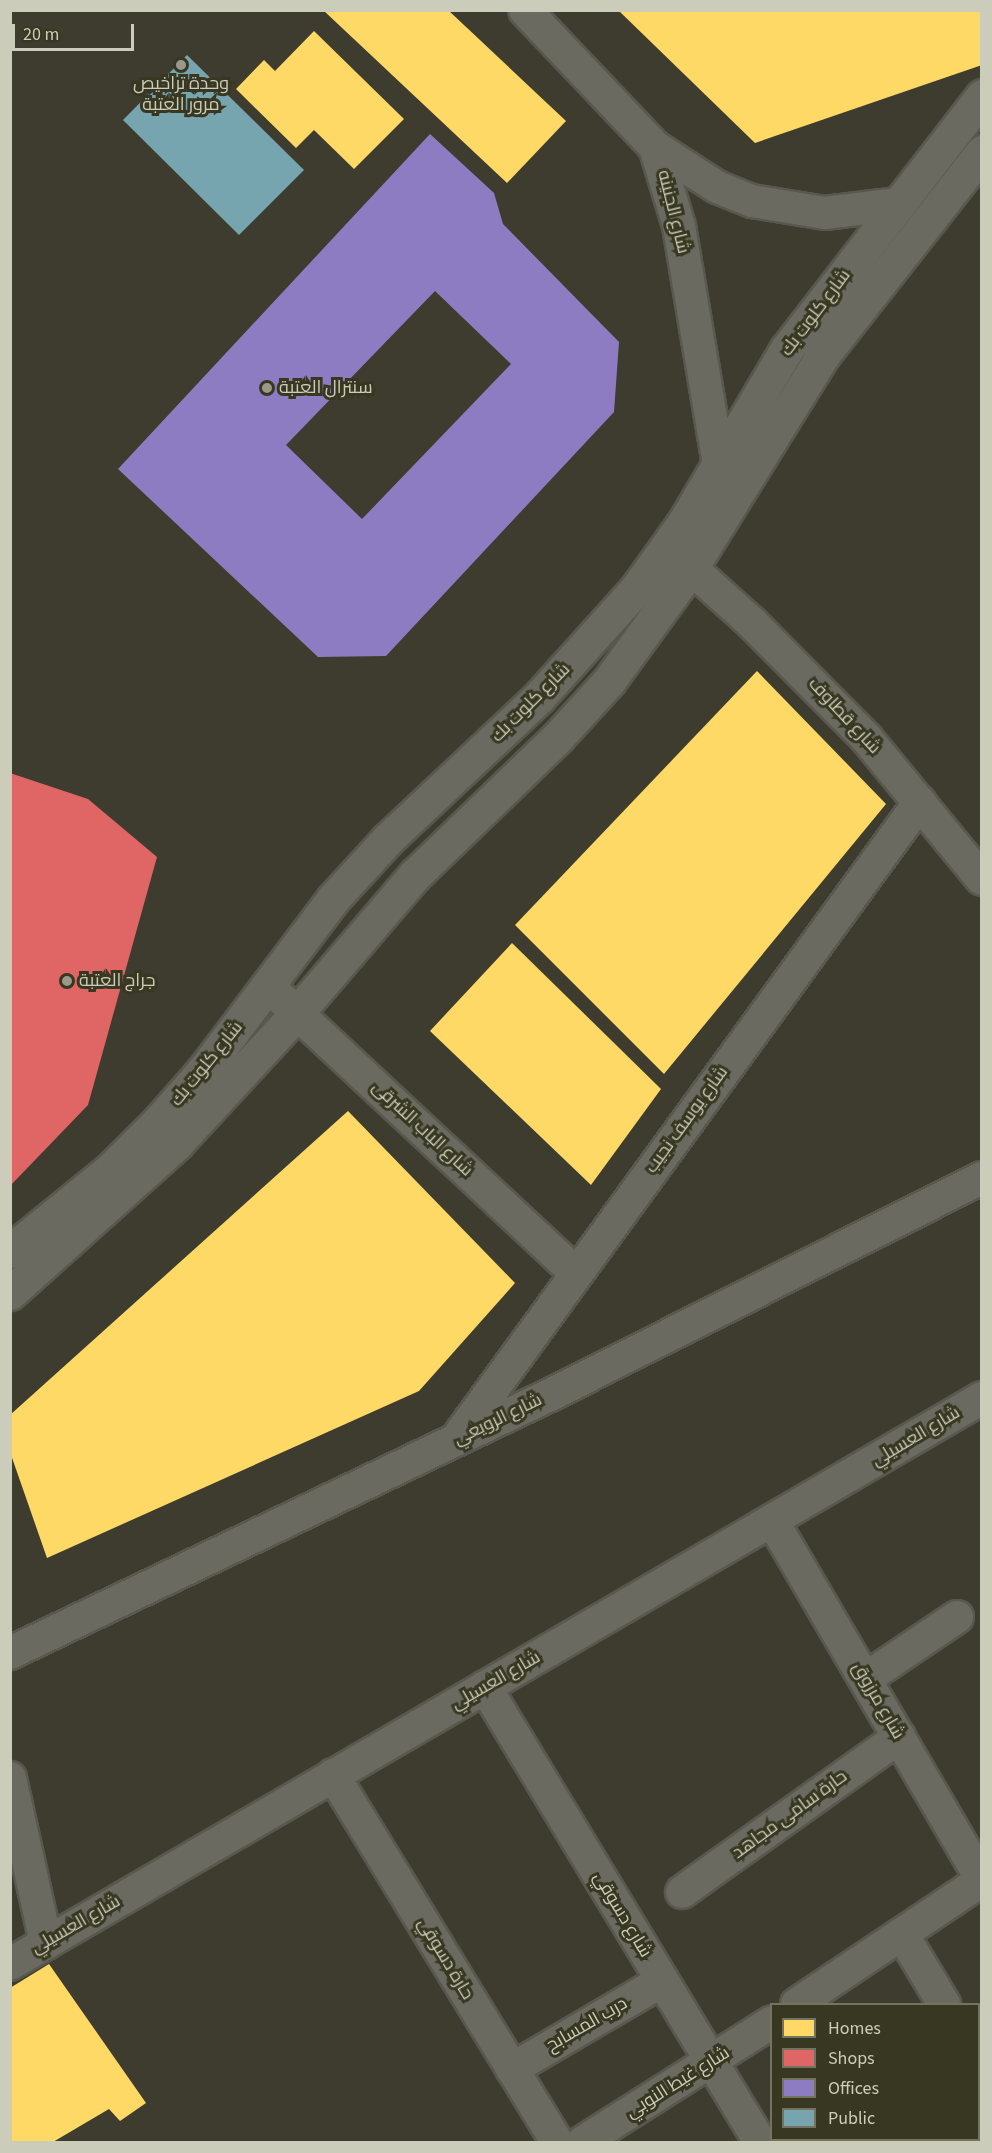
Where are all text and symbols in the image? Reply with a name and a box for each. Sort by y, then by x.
scale bar [15,12,136,50]
text: 20 m [23,22,59,47]
marker: وحدة تراخيص مرور العتبة [174,58,188,72]
place label: وحدة تراخيص مرور العتبة [133,74,229,116]
street label: شارع الجنينه [652,168,694,256]
street label: شارع كلوت بك [776,265,856,361]
place label: سنترال العتبة [279,377,373,399]
marker: سنترال العتبة [260,381,274,395]
street label: شارع كلوت بك [487,659,575,747]
street label: شارع قطاوف [803,673,885,759]
place label: جراج العتبة [79,970,155,992]
marker: جراج العتبة [60,974,74,988]
street label: شارع كلوت بك [166,1017,248,1111]
street label: شارع يوسف نجيب [641,1062,733,1178]
street label: شارع الباب الشرقى [367,1077,477,1181]
street label: شارع الرويعي [450,1389,546,1451]
street label: شارع العسيلي [868,1402,964,1472]
street label: شارع العسيلي [448,1647,544,1715]
street label: شارع مرزوق [847,1659,909,1743]
street label: حارة سامى مجاهد [728,1766,852,1864]
street label: شارع دسوقي [588,1868,656,1962]
street label: شارع العسيلي [28,1891,124,1959]
street label: حارة دسوقي [412,1914,478,2004]
street label: درب المسابح [543,1993,631,2057]
legend [770,2003,980,2141]
text: Homes [828,2016,881,2041]
street label: شارع غيط النوبي [622,2042,734,2124]
text: Shops [828,2046,875,2071]
text: Offices [828,2076,879,2101]
text: Public [828,2106,875,2131]

